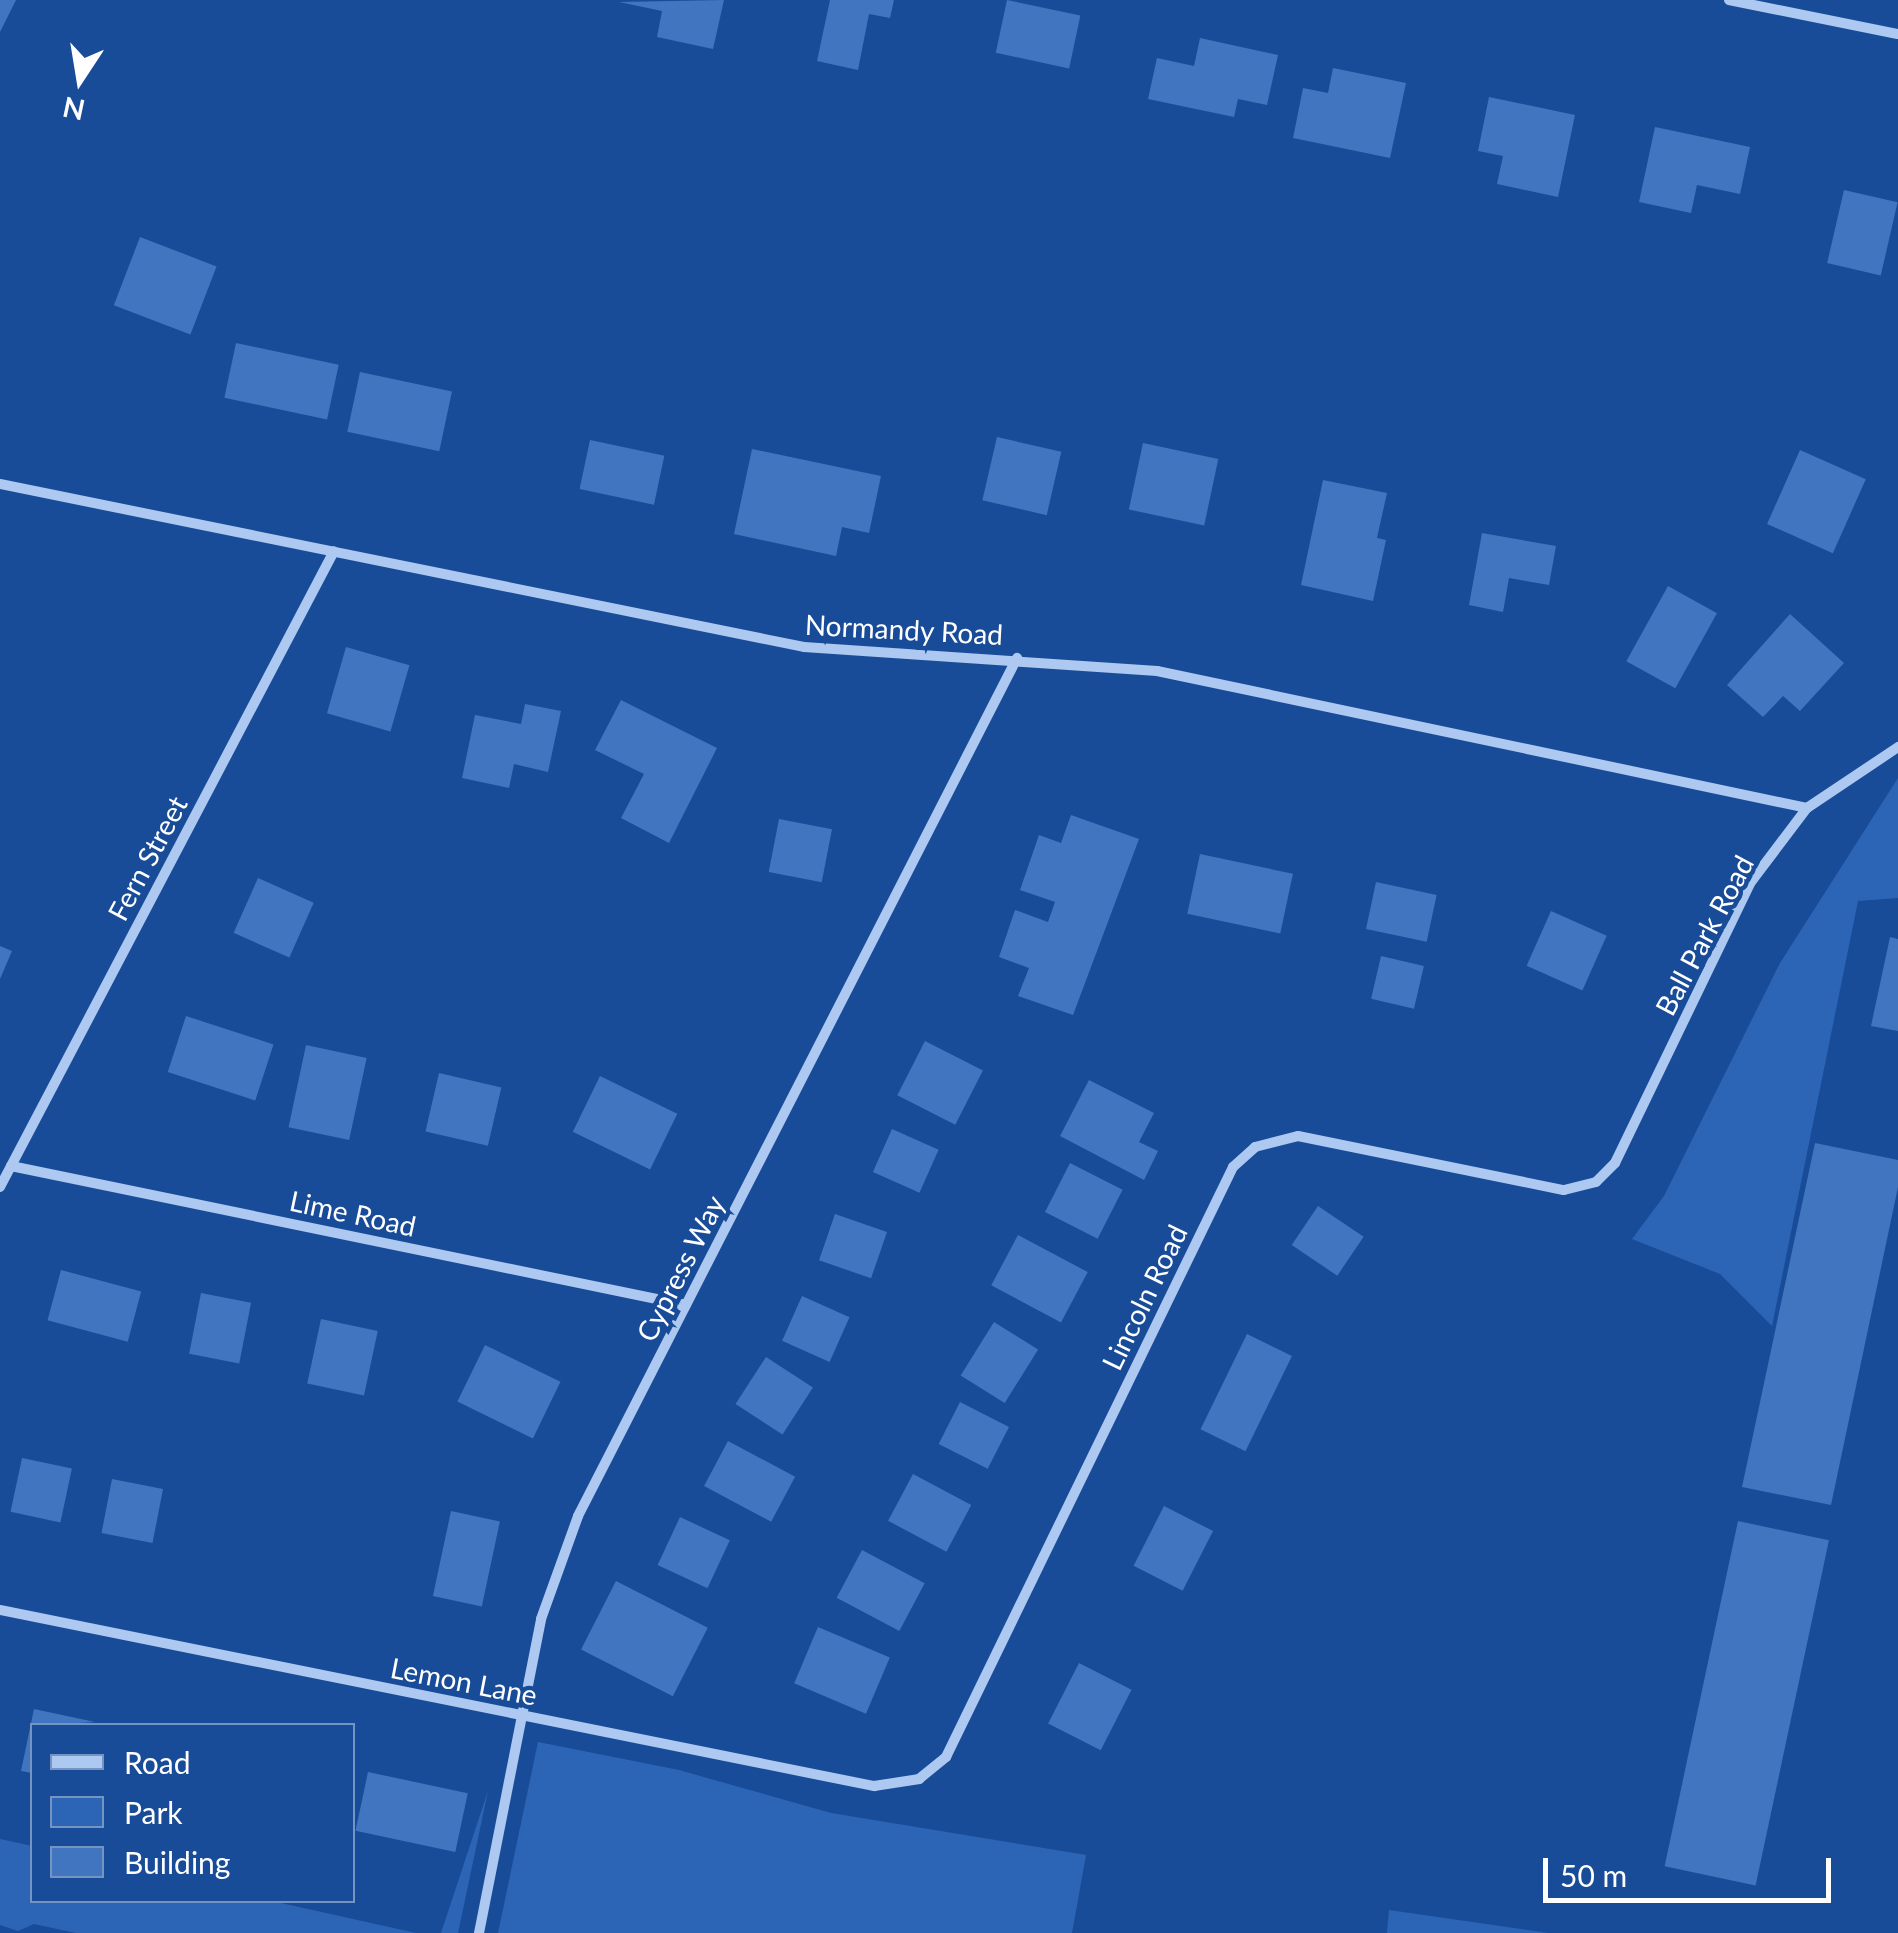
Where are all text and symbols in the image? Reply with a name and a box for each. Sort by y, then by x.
north arrow [30,30,130,130]
text: N [60,90,88,128]
street label: Normandy Road [804,607,1004,651]
street label: Fern Street [100,790,194,926]
street label: Ball Park Road [1648,849,1760,1021]
street label: Lime Road [287,1183,419,1243]
street label: Cypress Way [629,1189,731,1347]
street label: Lincoln Road [1094,1219,1194,1375]
street label: Lemon Lane [388,1650,540,1712]
legend [30,1723,355,1903]
text: Road [124,1744,191,1780]
text: Park [124,1794,183,1830]
scale bar [1548,1838,1836,1900]
text: Building [124,1844,230,1880]
text: 50 m [1560,1857,1627,1893]

